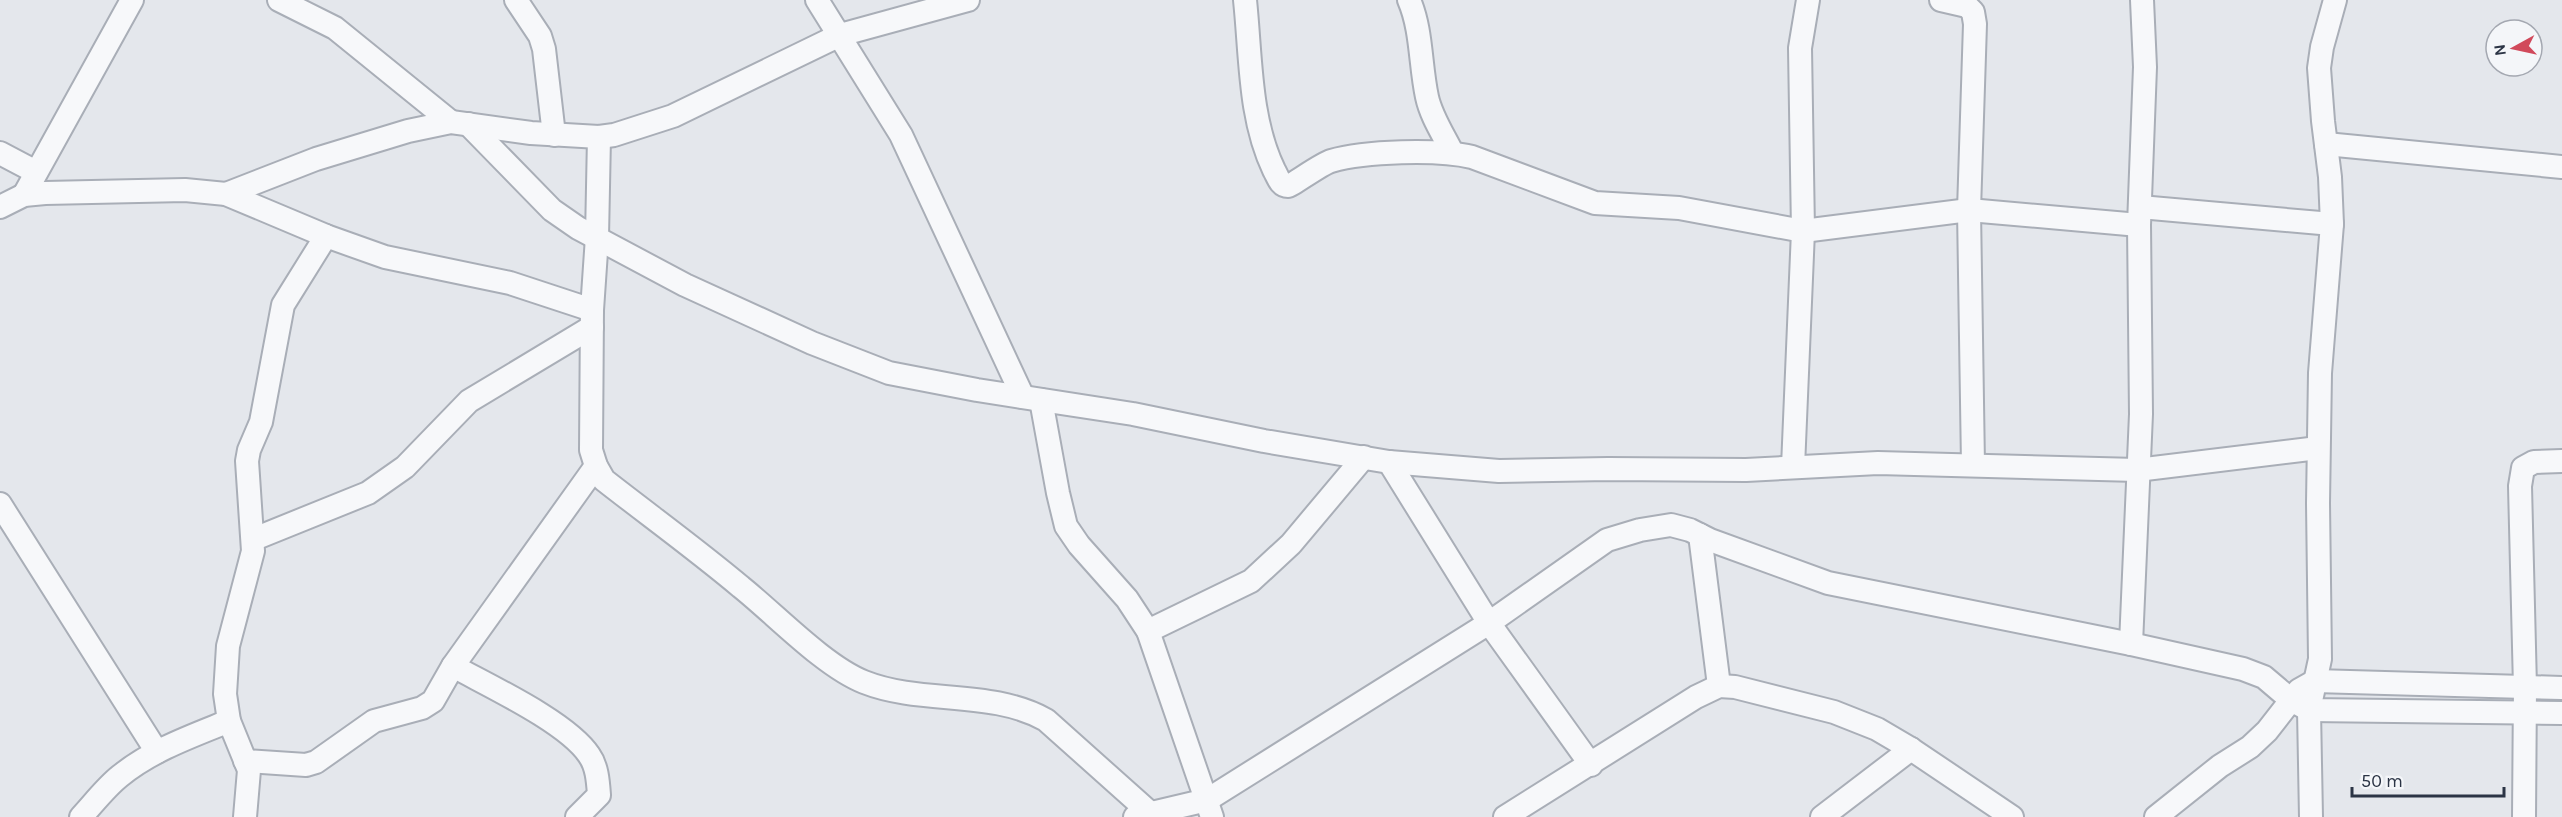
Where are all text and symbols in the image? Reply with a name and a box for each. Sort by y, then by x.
north arrow [2484,18,2544,78]
text: N [2489,43,2510,57]
scale bar [2352,760,2504,798]
text: 50 m [2361,770,2403,792]

